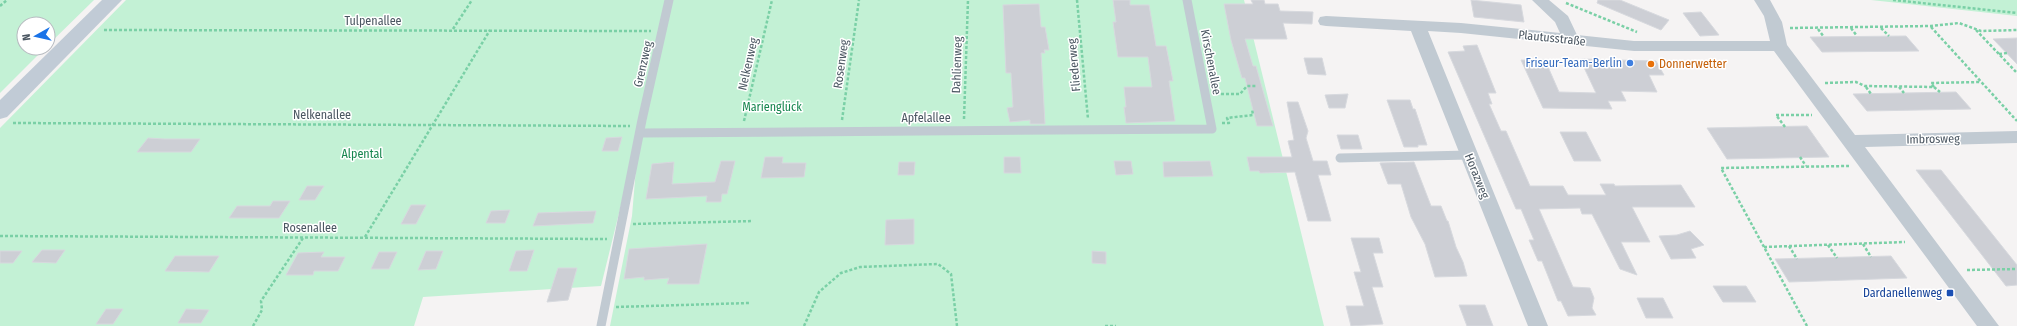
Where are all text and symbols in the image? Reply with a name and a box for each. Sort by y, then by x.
street label: Tulpenallee [344,14,402,28]
north arrow [16,16,56,56]
street label: Plautusstraße [1518,27,1586,49]
street label: Kirschenallee [1198,28,1224,96]
text: N [20,33,33,41]
street label: Nelkenweg [735,36,761,92]
street label: Dahlienweg [949,36,965,94]
street label: Rosenweg [831,38,851,89]
street label: Fliederweg [1065,38,1083,92]
street label: Grenzweg [631,39,655,89]
place label: Friseur-Team-Berlin [1526,56,1622,70]
place label: Donnerwetter [1659,57,1727,71]
marker: Friseur-Team-Berlin [1625,58,1635,68]
marker: Donnerwetter [1646,59,1656,69]
park label: Marienglück [742,100,802,114]
street label: Nelkenallee [293,108,351,122]
street label: Apfelallee [901,111,951,125]
street label: Imbrosweg [1906,132,1960,146]
park label: Alpental [342,147,382,161]
street label: Horazweg [1462,151,1493,201]
street label: Rosenallee [283,221,337,235]
place label: Dardanellenweg [1863,286,1942,300]
marker: Dardanellenweg [1945,288,1955,298]

